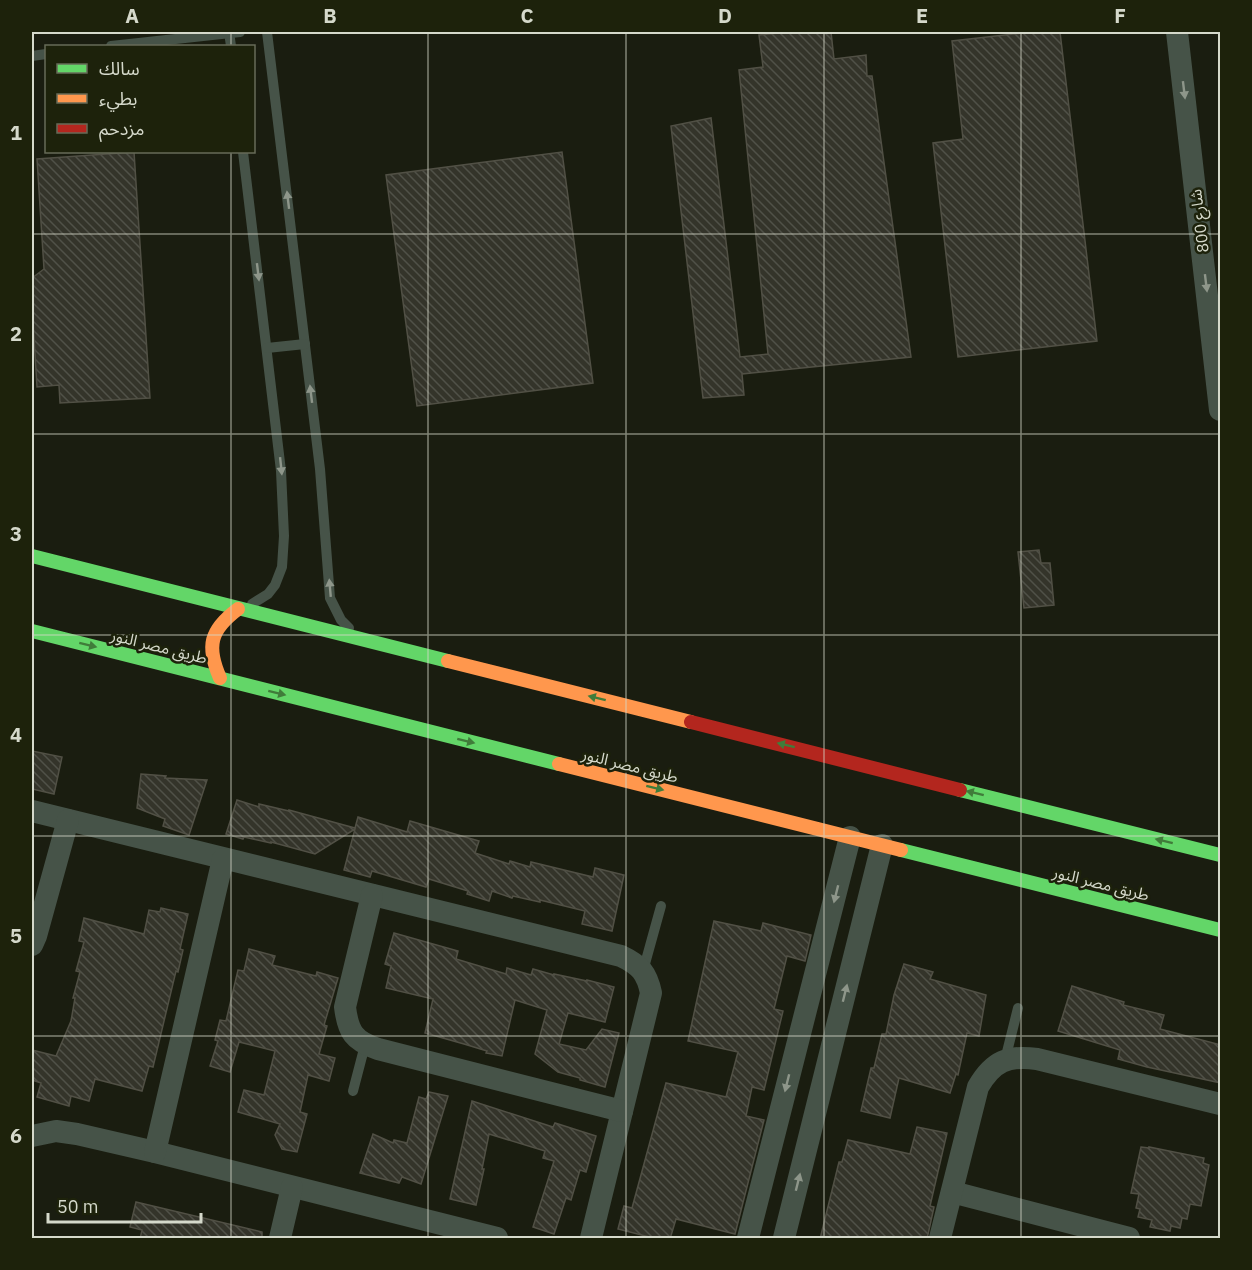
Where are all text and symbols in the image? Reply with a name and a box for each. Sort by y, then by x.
text: A [125,2,139,29]
text: B [323,2,337,29]
text: C [520,2,534,29]
text: D [718,2,732,29]
text: E [916,2,928,29]
text: F [1114,2,1126,29]
legend [45,45,255,153]
text: سالك [99,57,140,80]
one-way arrow [1179,80,1189,99]
text: بطيء [99,87,137,112]
text: مزدحم [99,117,144,142]
text: 1 [10,119,22,146]
street label: شارع 800 [1185,188,1216,254]
one-way arrow [283,190,292,209]
one-way arrow [253,263,262,282]
one-way arrow [1201,274,1211,293]
text: 2 [10,320,22,347]
one-way arrow [306,384,316,403]
one-way arrow [276,456,286,475]
text: 3 [10,520,22,547]
one-way arrow [325,578,335,597]
street label: طريق مصر النور [107,624,209,669]
one-way arrow [79,641,97,651]
one-way arrow [268,688,286,698]
one-way arrow [587,692,606,702]
text: 4 [10,721,22,748]
one-way arrow [457,736,476,746]
one-way arrow [776,740,795,750]
street label: طريق مصر النور [578,743,680,788]
one-way arrow [646,784,665,794]
one-way arrow [966,788,984,797]
one-way arrow [1155,835,1173,845]
street label: طريق مصر النور [1049,861,1151,906]
one-way arrow [830,885,840,903]
text: 5 [10,922,22,949]
one-way arrow [841,983,850,1001]
one-way arrow [782,1074,791,1092]
text: 6 [10,1122,22,1149]
one-way arrow [793,1173,803,1191]
scale bar [48,1186,201,1224]
text: 50 m [57,1195,99,1218]

